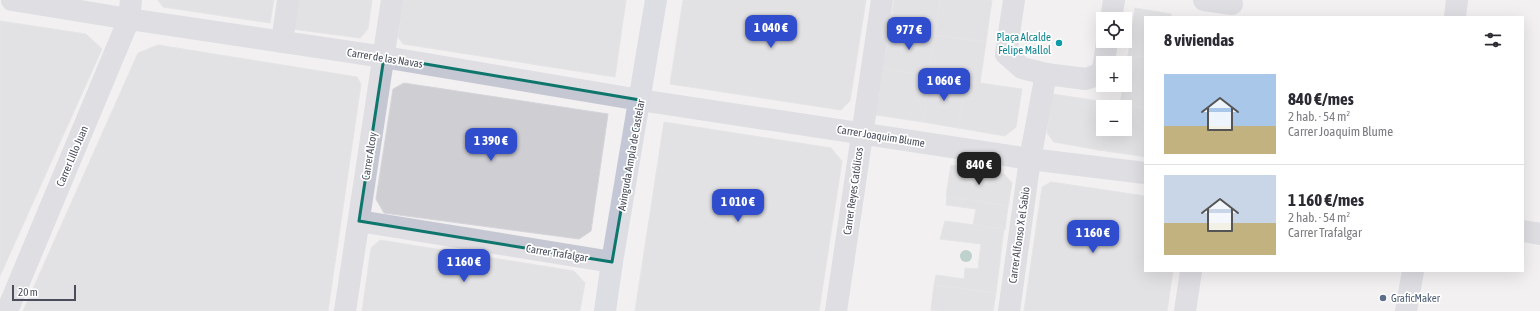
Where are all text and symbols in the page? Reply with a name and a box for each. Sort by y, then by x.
map controls [1096,12,1132,136]
button: locate [1096,12,1132,48]
pin: 1 040 € [734,15,808,49]
pin: 977 € [881,17,937,51]
text: 1 040 € [754,20,788,35]
text: 977 € [896,22,922,37]
icon: filters [1482,29,1504,51]
text: 8 viviendas [1164,30,1234,50]
place label: Plaça Alcalde Felipe Mallol [996,31,1051,56]
marker: Plaça Alcalde Felipe Mallol [1054,38,1064,48]
street label: Carrer de las Navas [346,46,424,70]
button: + [1096,56,1132,92]
pin: 1 060 € [907,68,981,102]
text: 1 060 € [927,73,961,88]
text: 840 €/mes [1288,89,1354,109]
icon: home [1196,90,1244,138]
street label: Avinguda Ampla de Castelar [615,98,647,212]
button: − [1096,100,1132,136]
text: 2 hab. · 54 m² [1288,109,1350,124]
street label: Carrer Joaquim Blume [836,123,926,149]
street label: Carrer Lillo Juan [54,124,90,188]
text: Carrer Joaquim Blume [1288,124,1393,139]
pin: 1 390 € [454,128,528,162]
street label: Carrer Alcoy [359,131,379,181]
text: 1 390 € [474,133,508,148]
street label: Carrer Reyes Católicos [841,146,865,236]
pin: 840 € [951,152,1007,186]
text: 840 € [966,157,992,172]
street label: Carrer Alfonso X el Sabio [1006,186,1032,284]
pin: 1 010 € [701,189,775,223]
text: 1 160 €/mes [1288,190,1364,210]
icon: home [1196,191,1244,239]
text: 1 010 € [721,194,755,209]
text: 2 hab. · 54 m² [1288,210,1350,225]
pin: 1 160 € [1056,220,1130,254]
text: 1 160 € [1076,225,1110,240]
text: Carrer Trafalgar [1288,225,1362,240]
street label: Carrer Trafalgar [525,242,589,264]
pin: 1 160 € [427,249,501,283]
text: 1 160 € [447,254,481,269]
scale bar [12,283,76,302]
text: 20 m [18,286,38,298]
place label: GraficMaker [1391,292,1441,304]
marker: GraficMaker [1378,293,1388,303]

